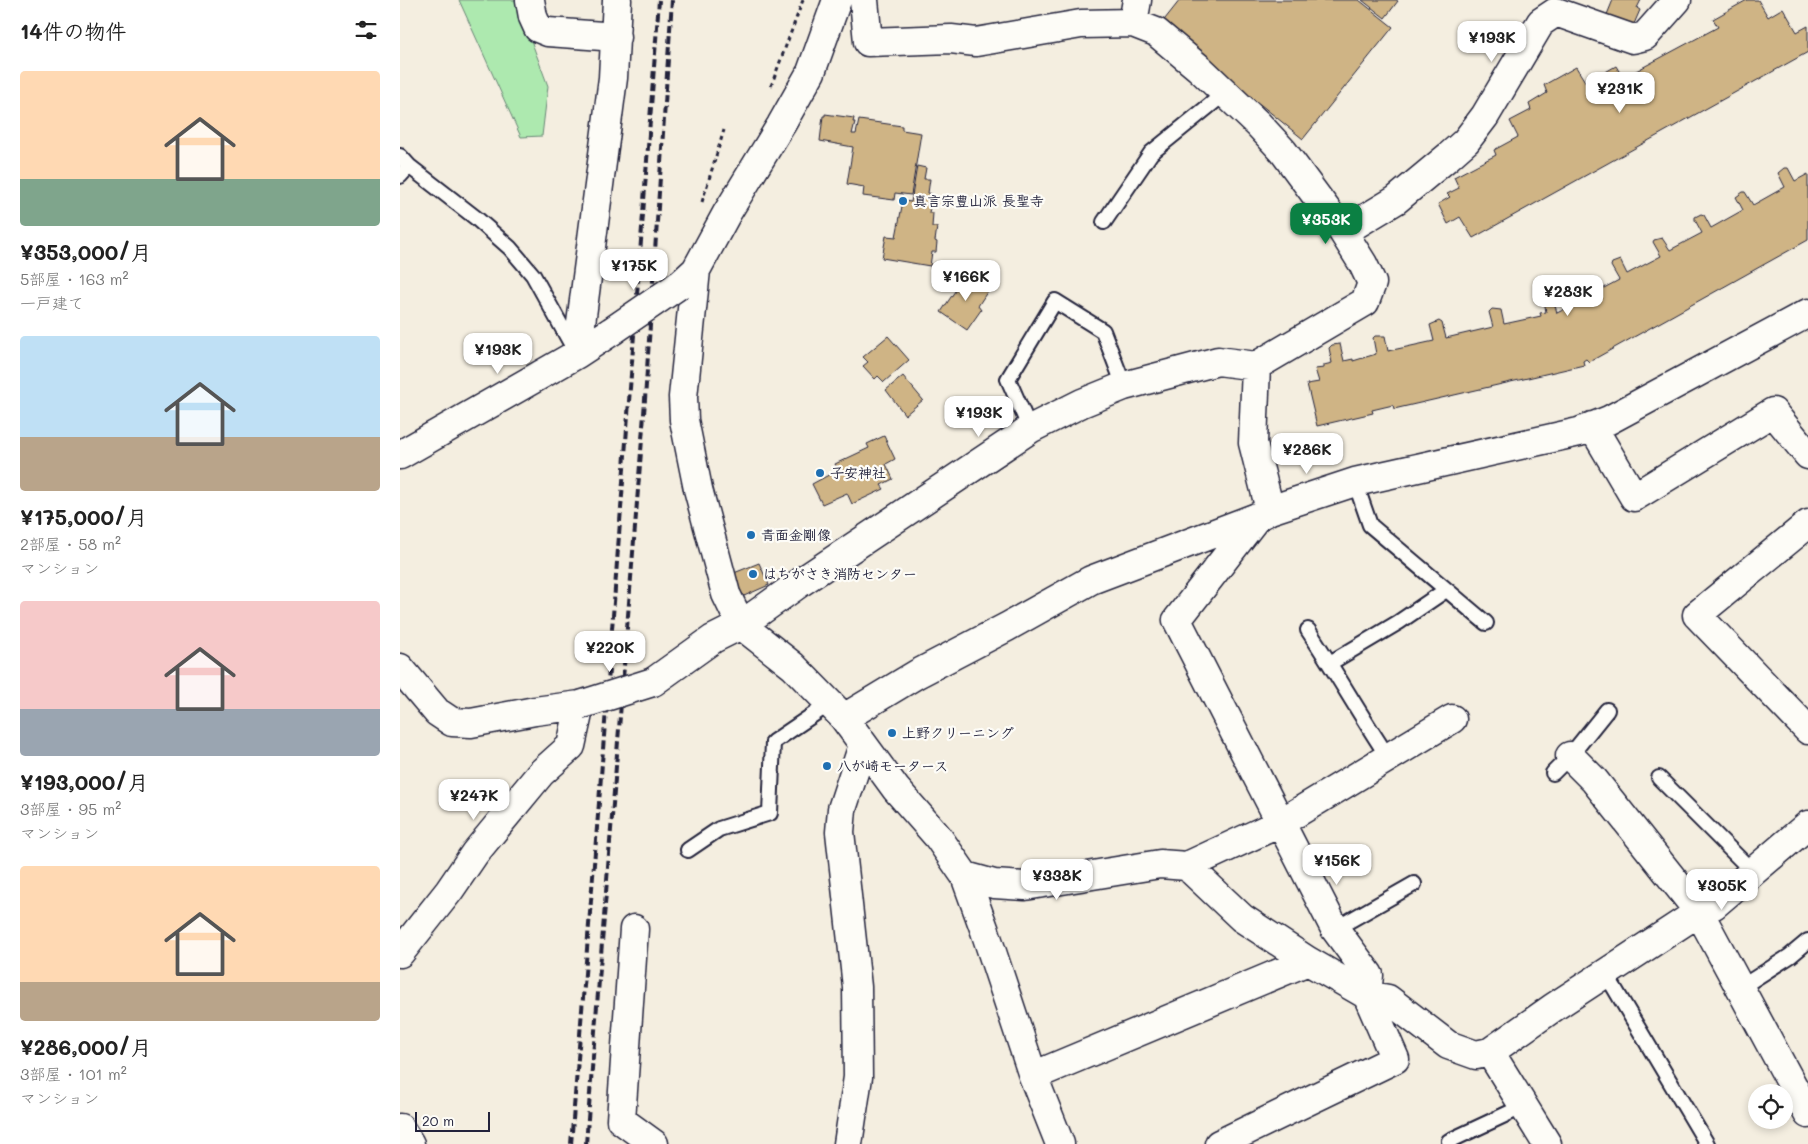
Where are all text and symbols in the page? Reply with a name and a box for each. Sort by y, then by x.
icon: filters [352,16,380,44]
text: 14件の物件 [20,17,127,44]
pin: ¥193K [1457,20,1527,63]
text: ¥193K [1468,26,1516,47]
pin: ¥231K [1585,72,1655,114]
text: ¥231K [1597,77,1643,98]
icon: home [155,104,245,194]
place label: 真言宗豊山派 長聖寺 [913,191,1044,210]
marker: 真言宗豊山派 長聖寺 [897,195,909,207]
pin: ¥353K [1291,202,1361,245]
text: ¥353K [1301,208,1351,229]
text: ¥353,000/月 [20,238,151,265]
pin: ¥175K [599,248,669,291]
text: ¥175K [611,254,657,275]
pin: ¥166K [931,260,1001,302]
text: ¥166K [942,265,990,286]
text: 5部屋 · 163 m² [20,268,129,289]
pin: ¥283K [1533,274,1603,317]
text: ¥283K [1543,280,1593,301]
text: 一戸建て [20,292,84,313]
pin: ¥193K [463,332,533,375]
text: ¥193K [474,338,522,359]
icon: home [155,369,245,459]
pin: ¥193K [944,396,1014,438]
text: ¥193K [955,401,1003,422]
pin: ¥286K [1272,432,1342,475]
text: ¥286K [1282,438,1332,459]
place label: 子安神社 [830,463,886,482]
marker: 子安神社 [814,467,826,479]
text: ¥175,000/月 [20,503,147,530]
place label: 青面金剛像 [761,525,831,544]
marker: 青面金剛像 [745,529,757,541]
text: 2部屋 · 58 m² [20,533,121,554]
text: マンション [20,557,99,578]
place label: はちがさき消防センター [763,564,917,583]
marker: はちがさき消防センター [747,568,759,580]
pin: ¥220K [575,630,645,673]
icon: home [155,634,245,724]
text: ¥220K [585,636,635,657]
place label: 上野クリーニング [902,723,1014,742]
marker: 上野クリーニング [886,727,898,739]
place label: 八が崎モータース [837,756,948,775]
marker: 八が崎モータース [821,760,833,772]
text: ¥193,000/月 [20,768,149,795]
pin: ¥247K [439,778,509,821]
text: ¥247K [449,784,499,805]
text: 3部屋 · 95 m² [20,798,121,819]
text: マンション [20,822,99,843]
pin: ¥156K [1302,844,1372,886]
text: ¥156K [1313,849,1361,870]
pin: ¥338K [1022,858,1092,901]
text: ¥338K [1032,864,1082,885]
pin: ¥305K [1687,868,1757,911]
text: ¥305K [1697,874,1747,895]
icon: home [155,899,245,989]
text: ¥286,000/月 [20,1033,151,1060]
text: 3部屋 · 101 m² [20,1063,127,1084]
map controls [1748,1084,1793,1129]
button: locate [1748,1084,1793,1129]
text: マンション [20,1087,99,1108]
scale bar [415,1109,490,1132]
text: 20 m [422,1111,454,1130]

